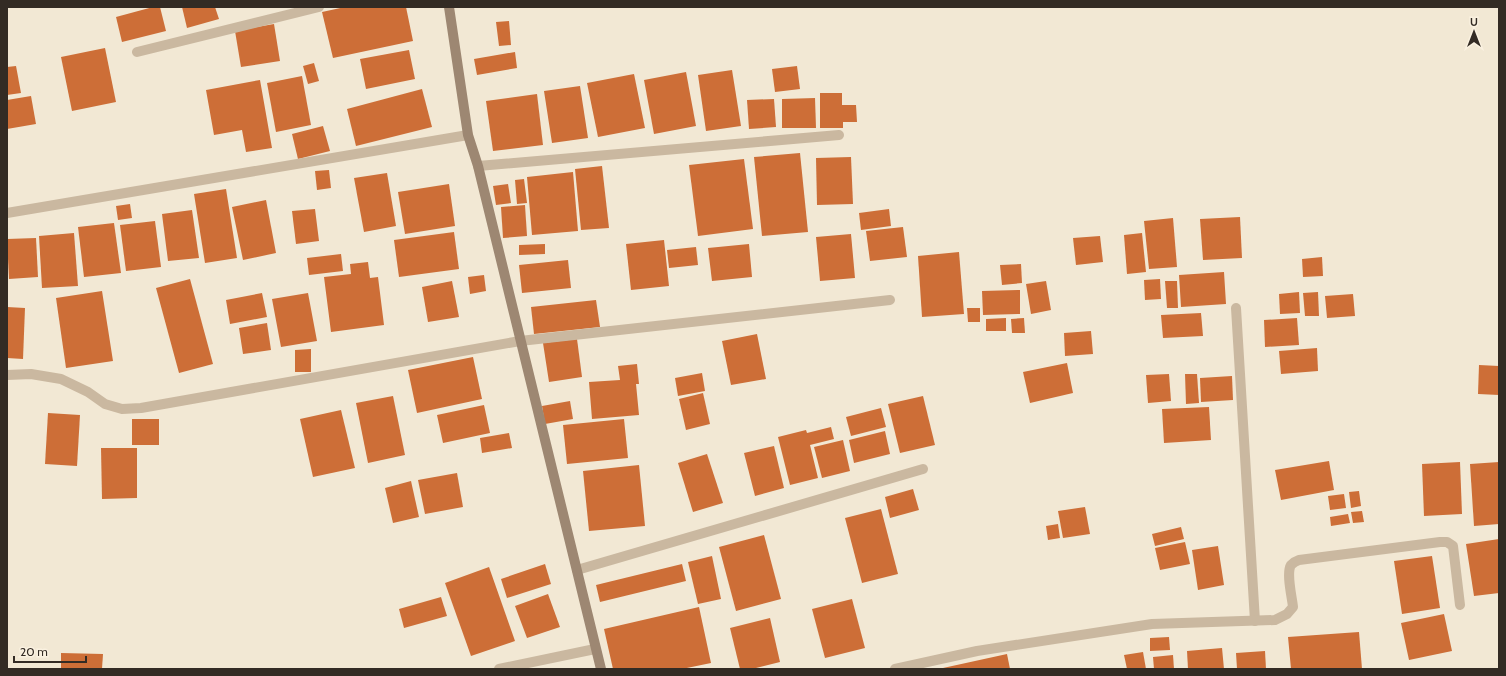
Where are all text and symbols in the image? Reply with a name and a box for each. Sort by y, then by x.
north arrow [1454,12,1494,52]
text: U [1470,15,1478,29]
scale bar [14,638,86,664]
text: 20 m [20,644,48,659]

